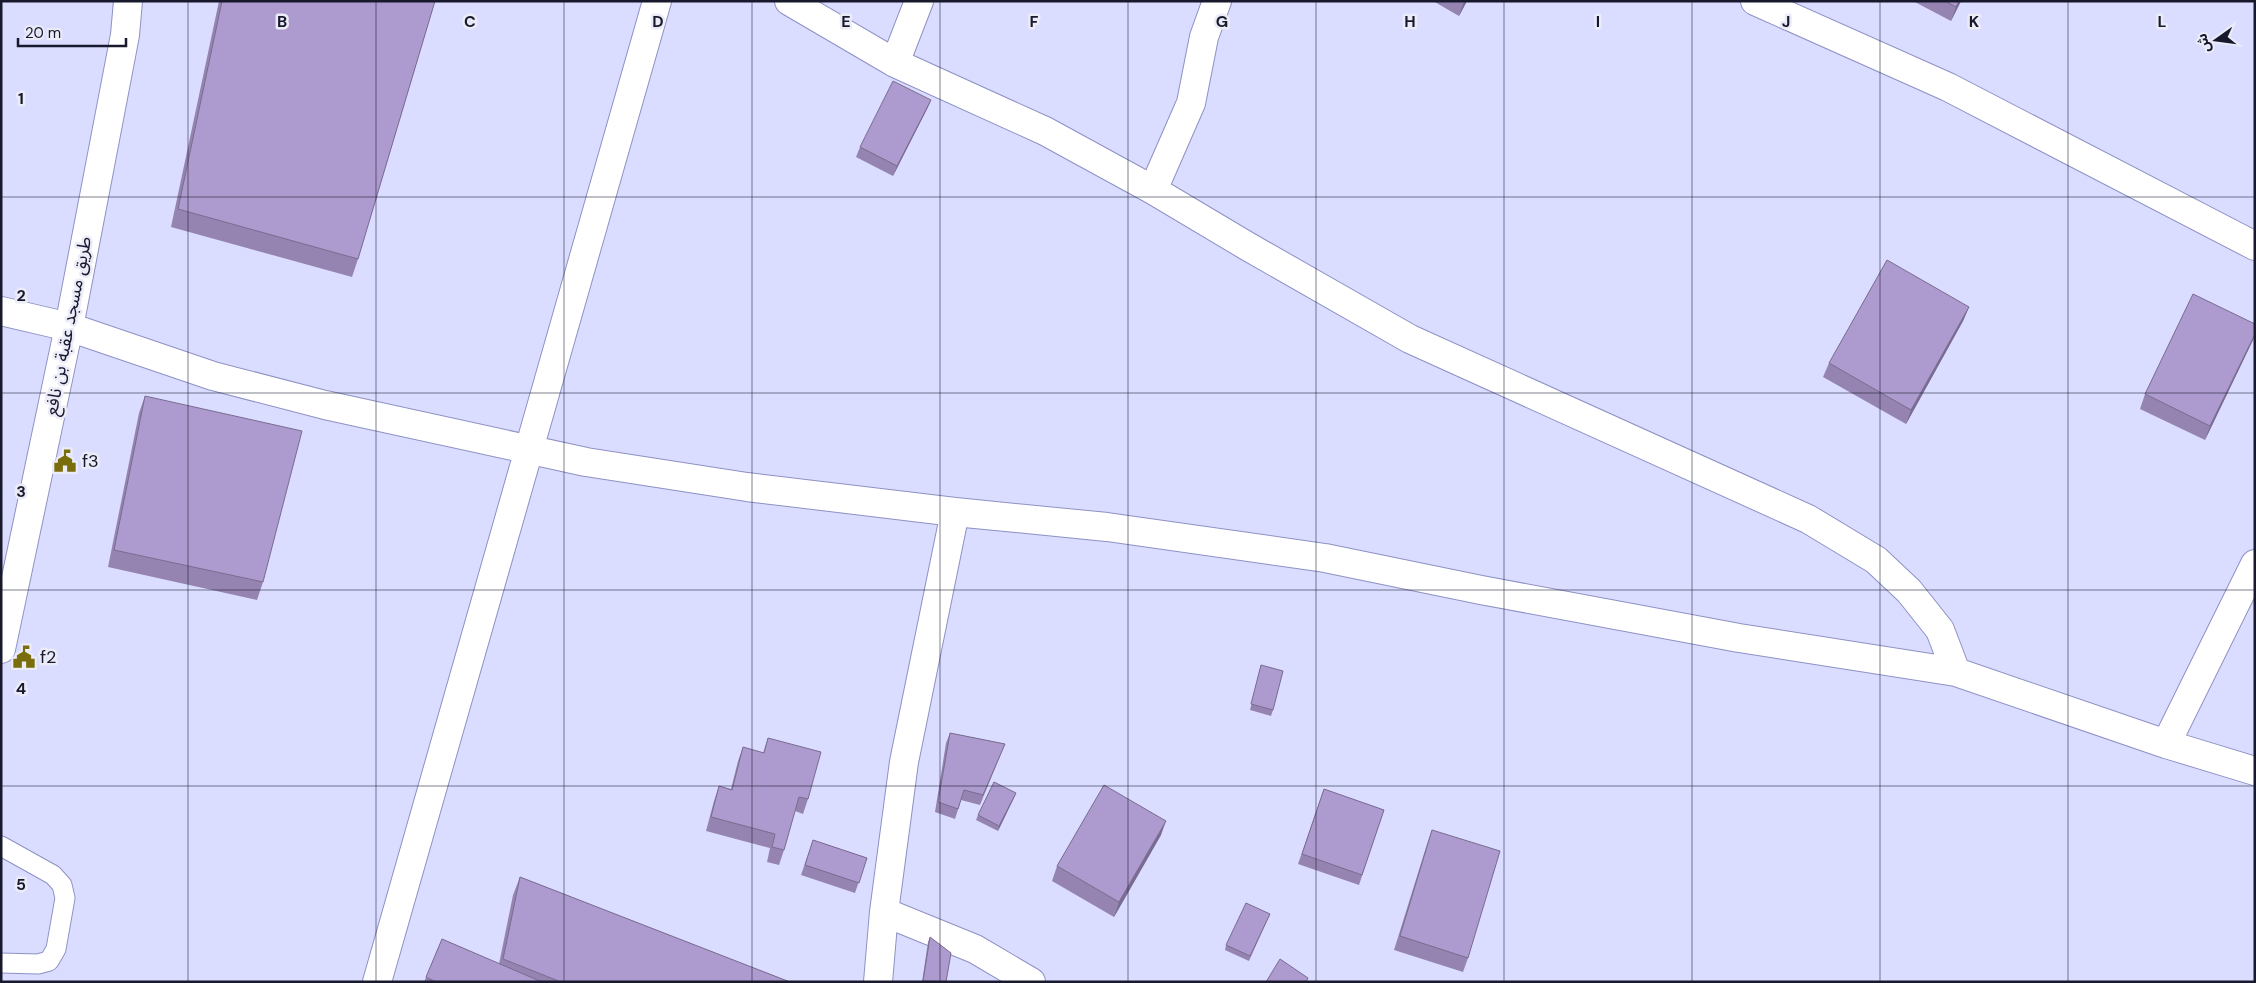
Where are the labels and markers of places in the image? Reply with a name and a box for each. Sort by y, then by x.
public building icon: f3 [52,448,78,474]
place label: f3 [82,449,99,473]
public building icon: f2 [11,644,37,670]
place label: f2 [40,645,57,669]

